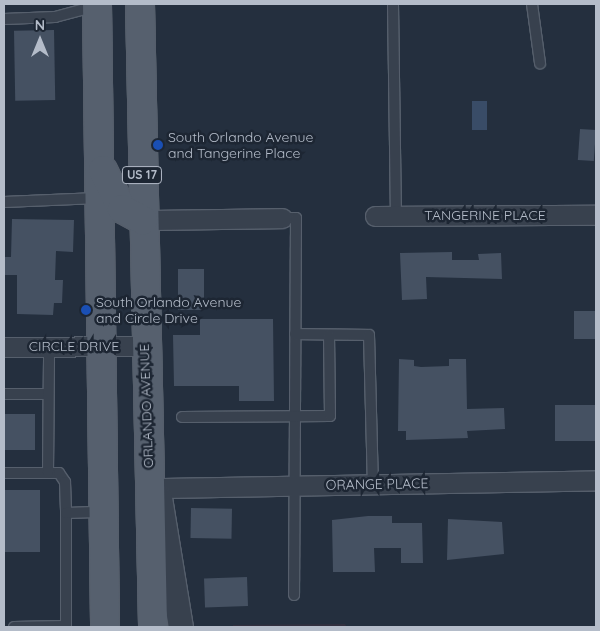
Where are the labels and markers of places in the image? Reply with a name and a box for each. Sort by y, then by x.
place label: South Orlando Avenue and Tangerine Place [168,129,313,162]
marker: South Orlando Avenue and Tangerine Place [152,139,164,151]
place label: South Orlando Avenue and Circle Drive [96,294,241,326]
marker: South Orlando Avenue and Circle Drive [80,304,92,316]

